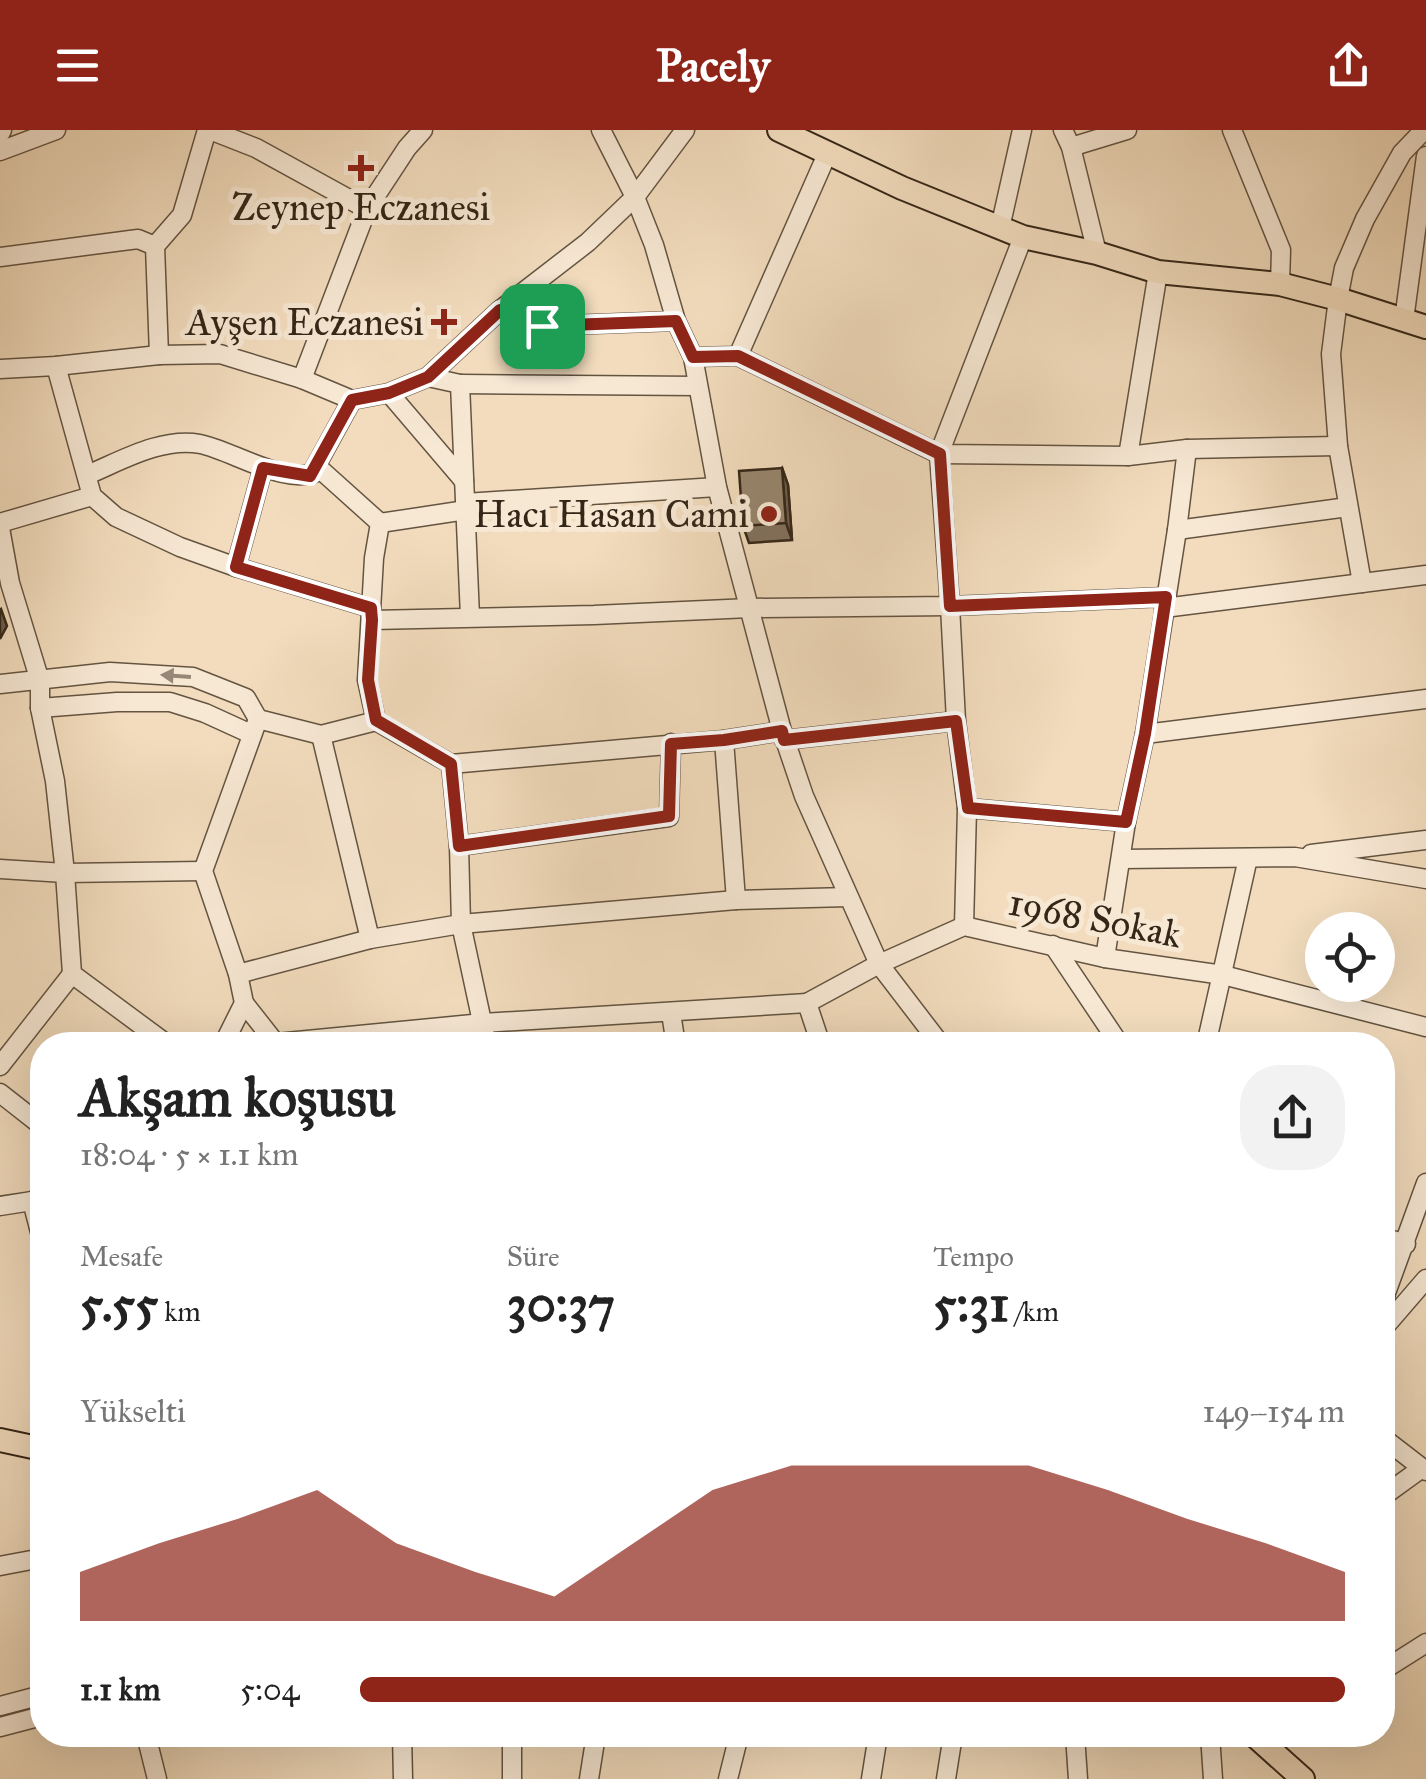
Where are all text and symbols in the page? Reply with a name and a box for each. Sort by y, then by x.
icon: menu [50,38,105,93]
text: Pacely [656,38,770,93]
icon: share [1321,38,1376,93]
marker: Zeynep Eczanesi [350,157,372,179]
place label: Zeynep Eczanesi [232,184,490,230]
pin [500,284,585,369]
place label: Ayşen Eczanesi [184,299,424,346]
icon: arrive [515,299,570,354]
marker: Ayşen Eczanesi [433,311,455,333]
place label: Hacı Hasan Cami [474,491,749,537]
marker: Hacı Hasan Cami [758,503,780,525]
one-way arrow [160,668,191,684]
street label: 1968 Sokak [1005,879,1186,957]
map controls [1305,912,1395,1002]
button: locate [1305,912,1395,1002]
text: Akşam koşusu [80,1064,396,1131]
button: share [1240,1065,1345,1170]
text: 18:04 · 5 × 1.1 km [80,1135,299,1174]
text: Mesafe [80,1239,163,1274]
text: Süre [507,1239,560,1274]
text: Tempo [933,1239,1014,1274]
text: 5.55 [80,1274,158,1335]
text: 30:37 [507,1274,615,1335]
text: 5:31 [933,1274,1009,1335]
text: km [158,1294,201,1329]
text: /km [1009,1294,1059,1329]
text: Yükselti [80,1392,186,1431]
text: 149–154 m [1203,1392,1345,1431]
text: 1.1 km [80,1670,161,1709]
text: 5:04 [240,1670,299,1709]

